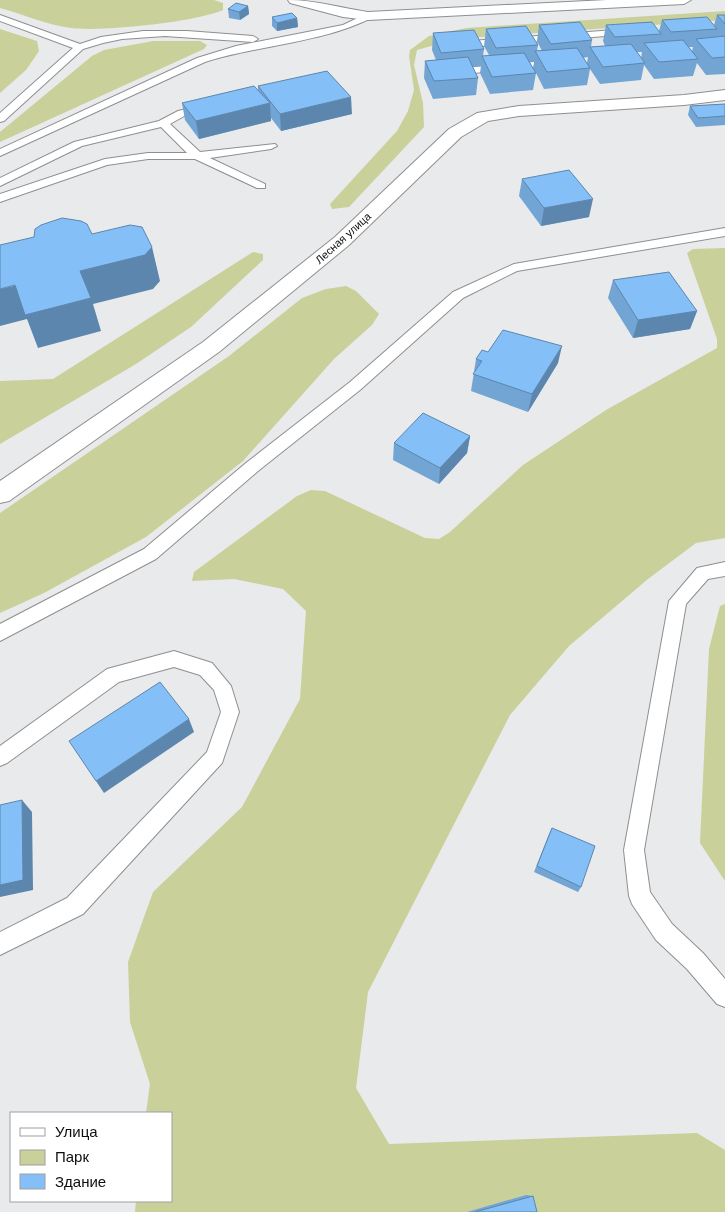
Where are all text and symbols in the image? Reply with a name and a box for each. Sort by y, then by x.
street label: Лесная улица [313,209,374,266]
legend [10,1112,172,1202]
text: Улица [55,1123,98,1140]
text: Парк [55,1148,89,1165]
text: Здание [55,1173,106,1190]

